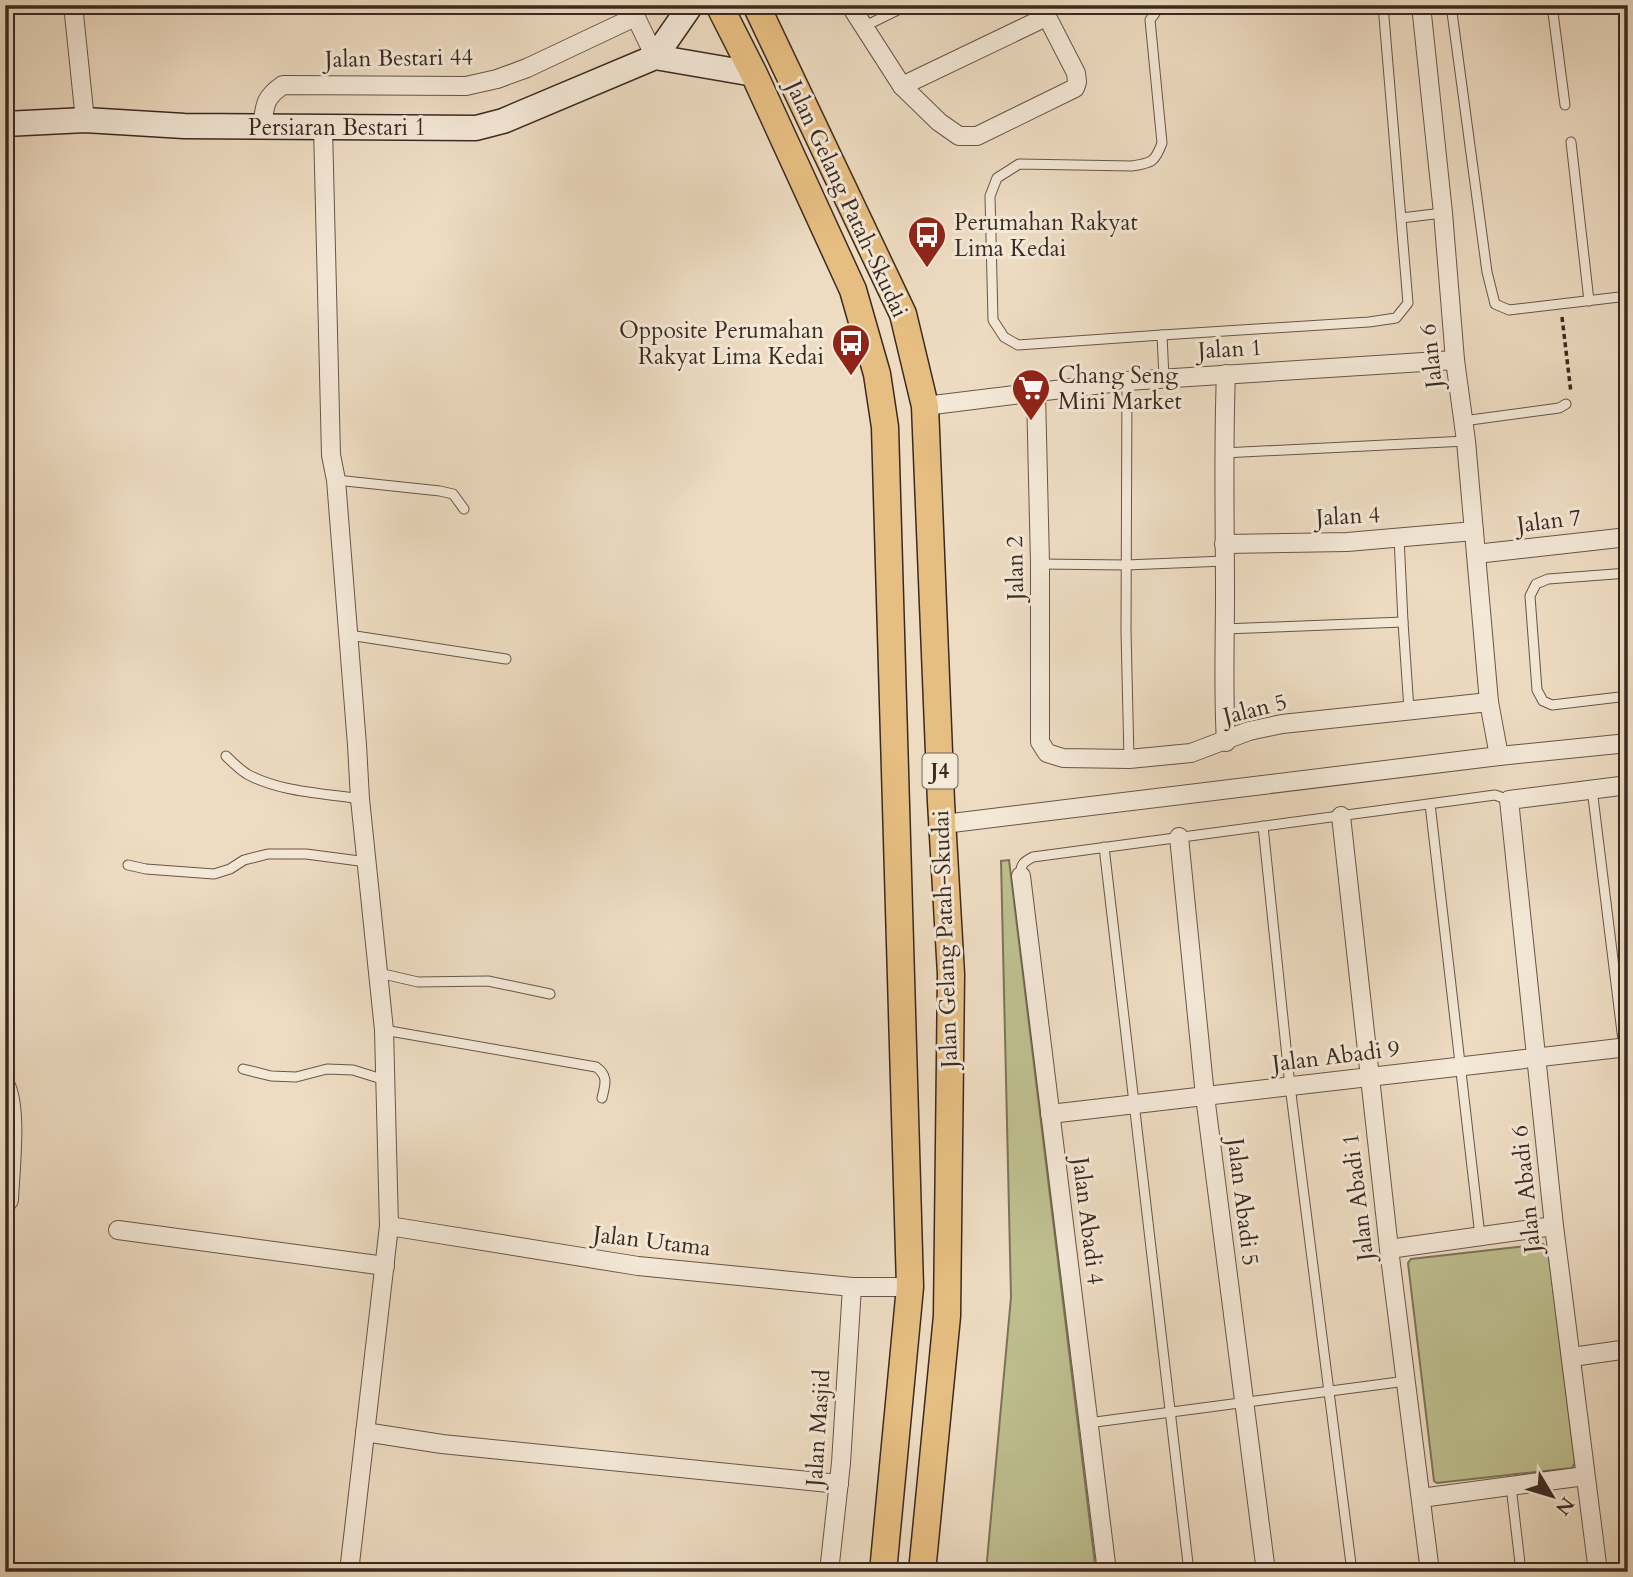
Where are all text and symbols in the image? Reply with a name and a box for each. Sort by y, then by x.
street label: Jalan Bestari 44 [322,41,474,75]
street label: Jalan Gelang Patah-Skudai [777,73,916,322]
street label: Persiaran Bestari 1 [248,112,426,143]
place label: Perumahan Rakyat Lima Kedai [954,207,1138,264]
bus stop icon: Perumahan Rakyat Lima Kedai [906,214,948,269]
place label: Opposite Perumahan Rakyat Lima Kedai [619,315,824,372]
bus stop icon: Opposite Perumahan Rakyat Lima Kedai [830,322,872,377]
street label: Jalan 6 [1412,322,1450,393]
street label: Jalan 1 [1194,332,1263,366]
place label: Chang Seng Mini Market [1058,360,1182,417]
supermarket icon: Chang Seng Mini Market [1010,367,1052,422]
street label: Jalan 4 [1312,499,1381,533]
street label: Jalan 7 [1512,502,1583,541]
street label: Jalan 2 [999,535,1031,604]
street label: Jalan 5 [1217,686,1290,733]
road number: J4 [922,754,958,788]
street label: Jalan Gelang Patah-Skudai [925,809,965,1071]
street label: Jalan Abadi 9 [1268,1033,1401,1080]
street label: Jalan Abadi 6 [1504,1124,1548,1257]
street label: Jalan Abadi 1 [1335,1132,1382,1265]
street label: Jalan Abadi 5 [1219,1134,1266,1267]
street label: Jalan Abadi 4 [1064,1153,1111,1287]
street label: Jalan Utama [589,1218,713,1264]
street label: Jalan Masjid [798,1368,838,1491]
north arrow [1518,1462,1588,1532]
text: N [1549,1491,1580,1521]

